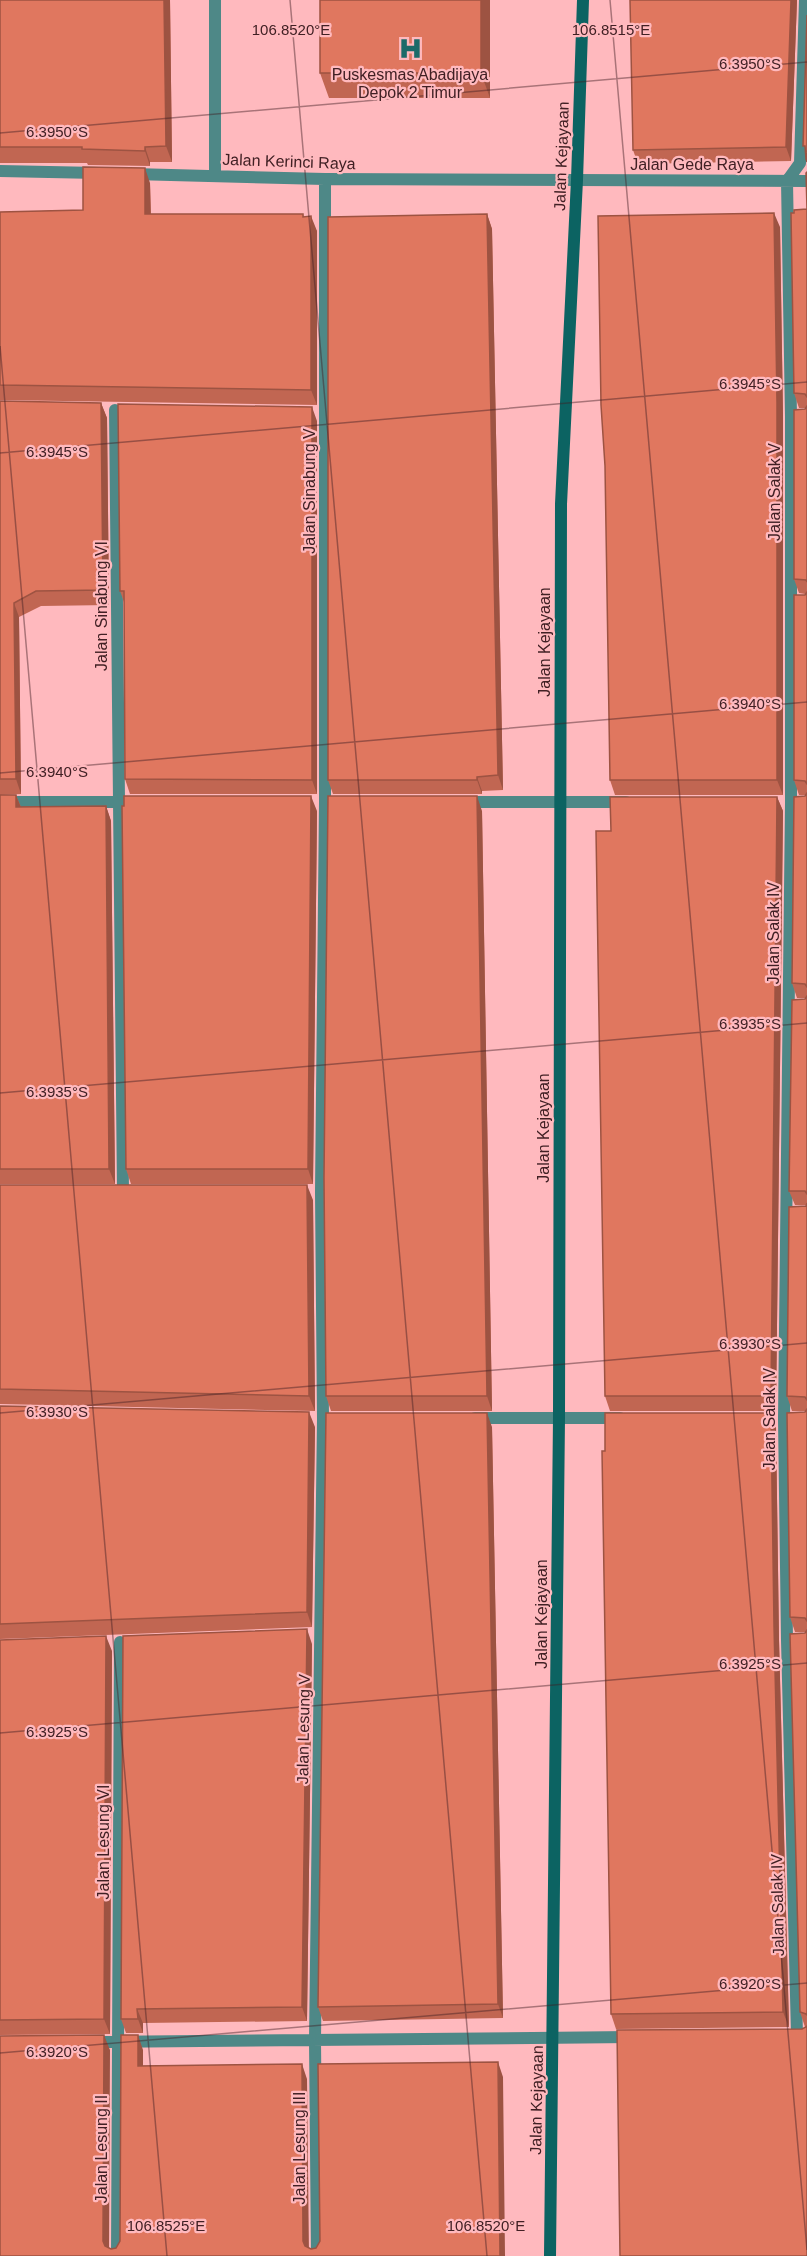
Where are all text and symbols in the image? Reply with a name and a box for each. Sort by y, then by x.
text: 106.8520°E [252,21,330,38]
text: 106.8515°E [572,21,650,38]
hospital icon: Puskesmas Abadijaya Depok 2 Timur [397,36,423,62]
text: 6.3950°S [719,55,781,72]
place label: Puskesmas Abadijaya Depok 2 Timur [332,66,488,101]
street label: Jalan Kejayaan [551,101,572,211]
text: 6.3950°S [26,123,88,140]
street label: Jalan Kerinci Raya [222,151,356,172]
street label: Jalan Gede Raya [630,156,754,173]
text: 6.3945°S [719,375,781,392]
street label: Jalan Sinabung V [301,428,318,554]
text: 6.3945°S [26,443,88,460]
street label: Jalan Salak V [766,443,783,541]
street label: Jalan Sinabung VI [93,541,110,671]
street label: Jalan Kejayaan [536,587,553,697]
text: 6.3940°S [719,695,781,712]
text: 6.3940°S [26,763,88,780]
street label: Jalan Salak IV [765,882,782,984]
text: 6.3935°S [719,1015,781,1032]
street label: Jalan Kejayaan [535,1073,552,1183]
text: 6.3935°S [26,1083,88,1100]
text: 6.3930°S [719,1335,781,1352]
street label: Jalan Salak IV [761,1368,778,1470]
text: 6.3930°S [26,1403,88,1420]
street label: Jalan Kejayaan [533,1559,550,1669]
text: 6.3925°S [719,1655,781,1672]
street label: Jalan Lesung V [294,1673,313,1784]
text: 6.3925°S [26,1723,88,1740]
street label: Jalan Lesung VI [95,1785,112,1899]
street label: Jalan Salak IV [768,1853,787,1956]
text: 6.3920°S [719,1975,781,1992]
text: 6.3920°S [26,2043,88,2060]
street label: Jalan Kejayaan [527,2045,546,2155]
street label: Jalan Lesung III [291,2092,308,2204]
street label: Jalan Lesung II [93,2095,110,2203]
text: 106.8525°E [127,2217,205,2234]
text: 106.8520°E [447,2217,525,2234]

